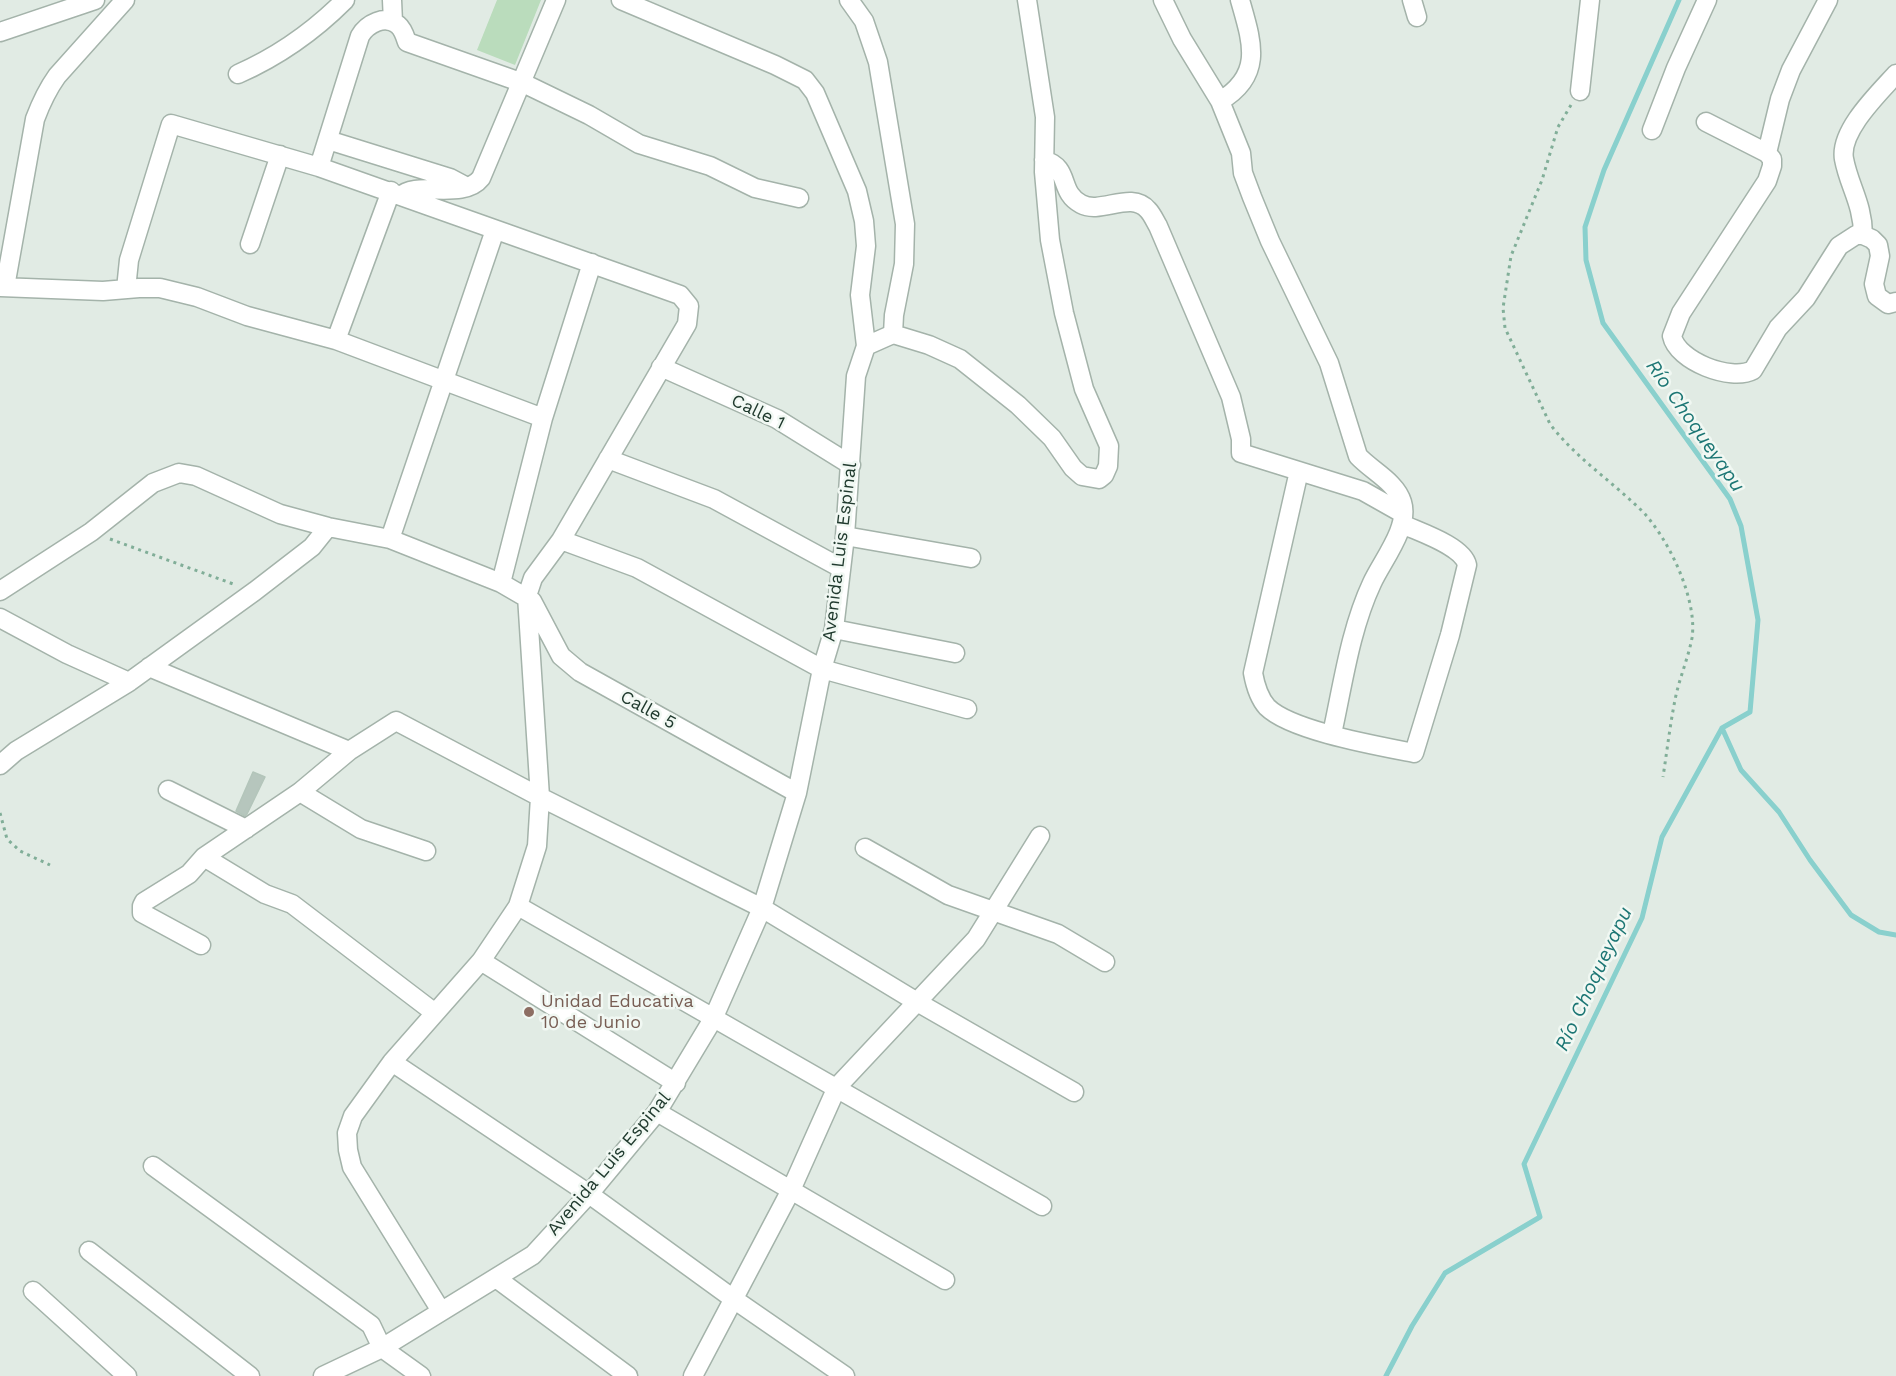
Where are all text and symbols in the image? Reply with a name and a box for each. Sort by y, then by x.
water label: Río Choqueyapu [1640,355,1750,497]
street label: Calle 1 [728,390,788,434]
street label: Avenida Luis Espinal [818,461,862,643]
street label: Calle 5 [616,686,680,734]
water label: Río Choqueyapu [1550,903,1638,1055]
place label: Unidad Educativa 10 de Junio [541,991,694,1034]
marker: Unidad Educativa 10 de Junio [522,1005,536,1019]
street label: Avenida Luis Espinal [543,1088,675,1240]

